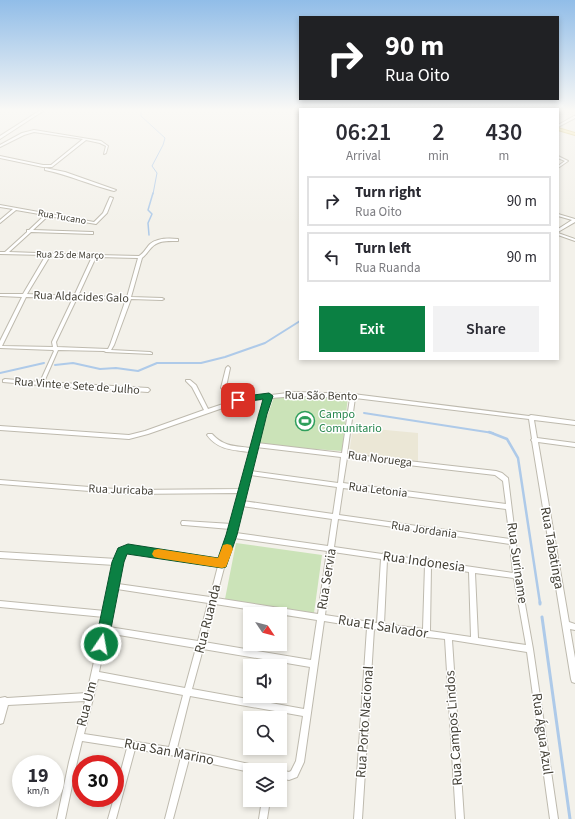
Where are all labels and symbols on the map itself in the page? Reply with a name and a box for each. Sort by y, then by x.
street label: Rua Tucano [37,206,87,228]
street label: Rua 25 de Março [36,247,104,263]
street label: Rua Aldacides Galo [33,287,129,307]
street label: Rua Vinte e Sete de Julho [14,373,140,399]
pin [221,383,255,417]
street label: Rua São Bento [284,387,358,405]
place label: Campo Comunitario [319,406,382,437]
sports icon: Campo Comunitario [294,410,316,432]
street label: Rua Noruega [347,447,413,471]
street label: Rua Letonia [348,478,408,502]
street label: Rua Juricaba [88,480,154,500]
street label: Rua Tabatinga [535,505,569,591]
street label: Rua Jordania [390,517,458,543]
street label: Rua Suriname [501,521,533,605]
street label: Rua Indonesia [381,546,467,578]
street label: Rua Servia [312,547,342,611]
street label: Rua Ruanda [190,582,226,656]
north arrow [243,607,287,651]
street label: Rua El Salvador [337,610,430,644]
position arrow [80,623,122,665]
street label: Rua Porto Nacional [351,665,379,779]
street label: Rua Campos Lindos [440,670,468,786]
street label: Rua Um [72,679,102,729]
street label: Rua Água Azul [526,692,558,777]
street label: Rua San Marino [122,733,216,771]
speed limit sign: 30 [72,755,124,807]

